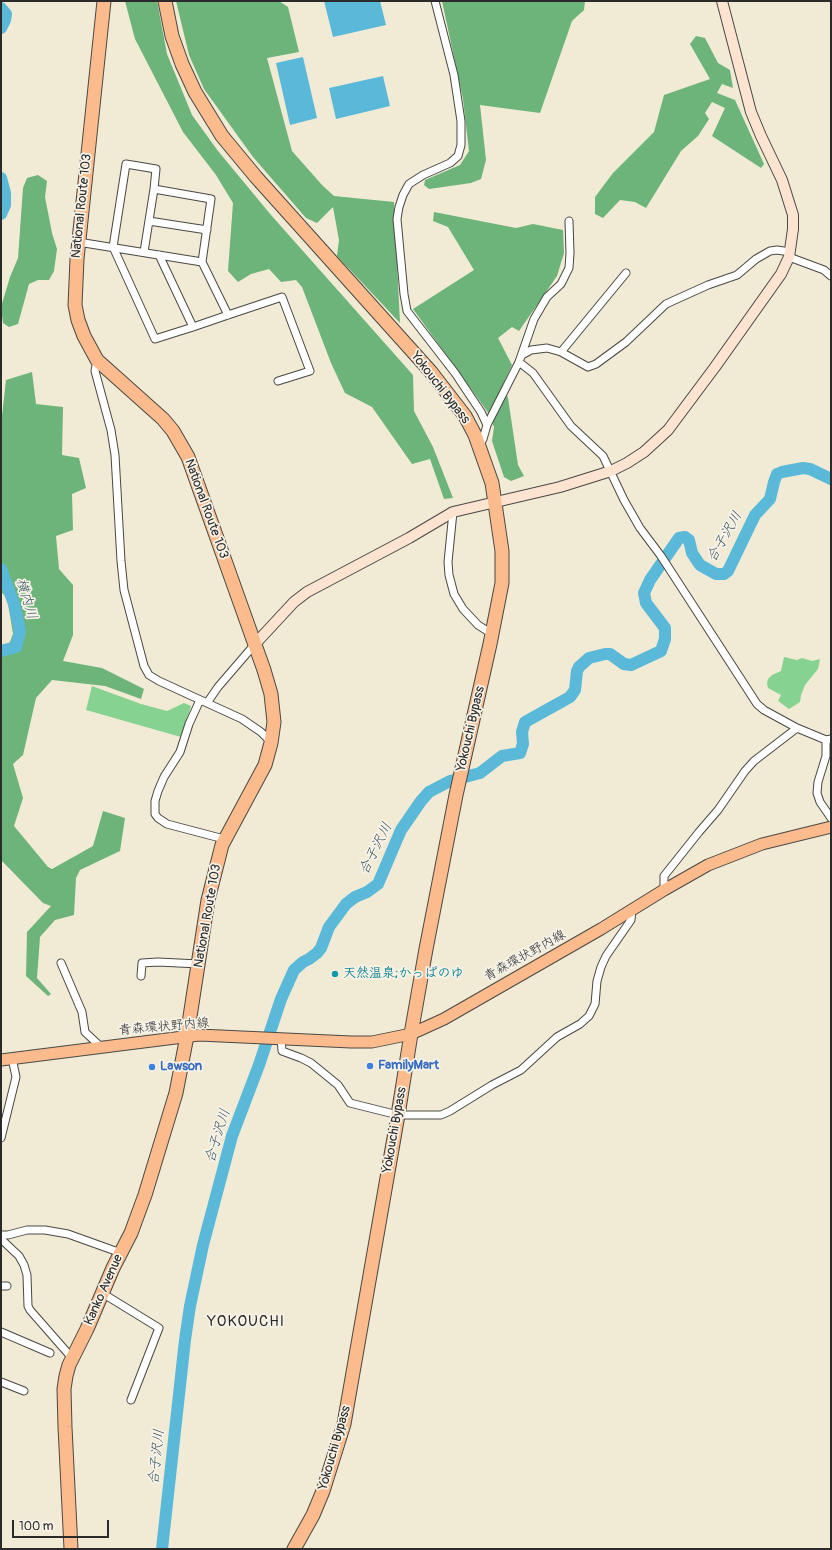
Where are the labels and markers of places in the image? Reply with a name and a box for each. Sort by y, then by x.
place label: 天然温泉;かっぱのゆ [343,966,464,982]
marker: 天然温泉;かっぱのゆ [330,969,340,979]
place label: FamilyMart [378,1058,439,1074]
place label: Lawson [160,1059,202,1075]
marker: FamilyMart [365,1061,375,1071]
marker: Lawson [147,1062,157,1072]

